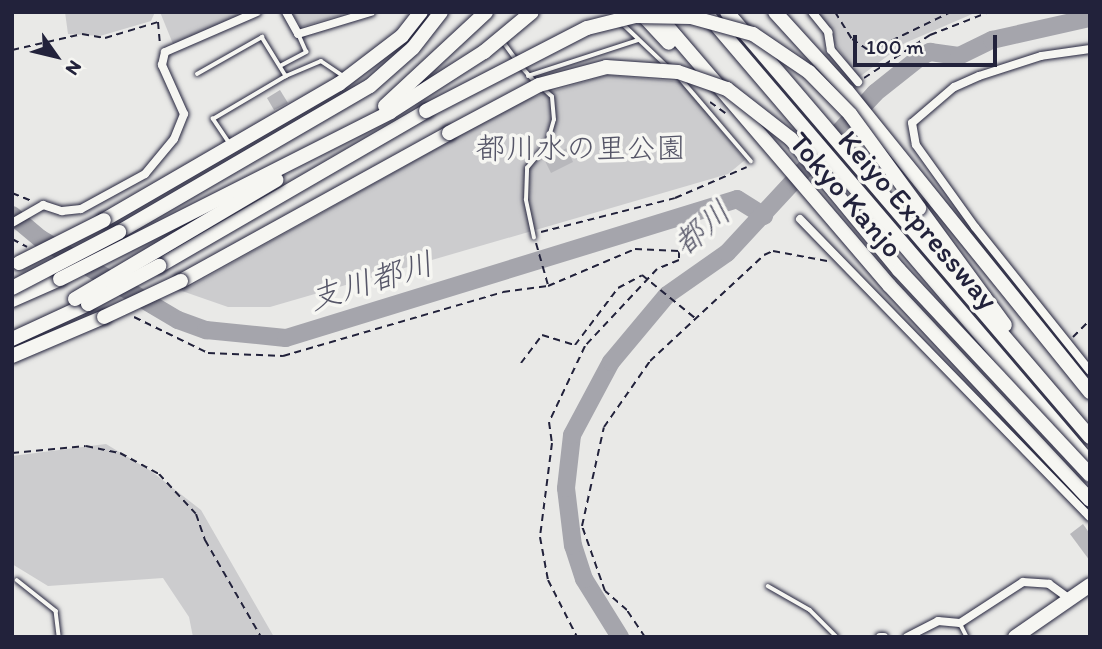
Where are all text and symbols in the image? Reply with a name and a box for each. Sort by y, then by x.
north arrow [21,21,91,91]
scale bar [857,21,1000,65]
text: 100 m [866,34,924,59]
text: N [61,56,87,80]
street label: Keiyo Expressway [831,123,1005,317]
street label: Tokyo Kanjo [782,125,910,265]
park label: 都川水の里公園 [476,130,686,166]
water label: 都川 [665,193,739,263]
water label: 支川都川 [304,244,438,318]

